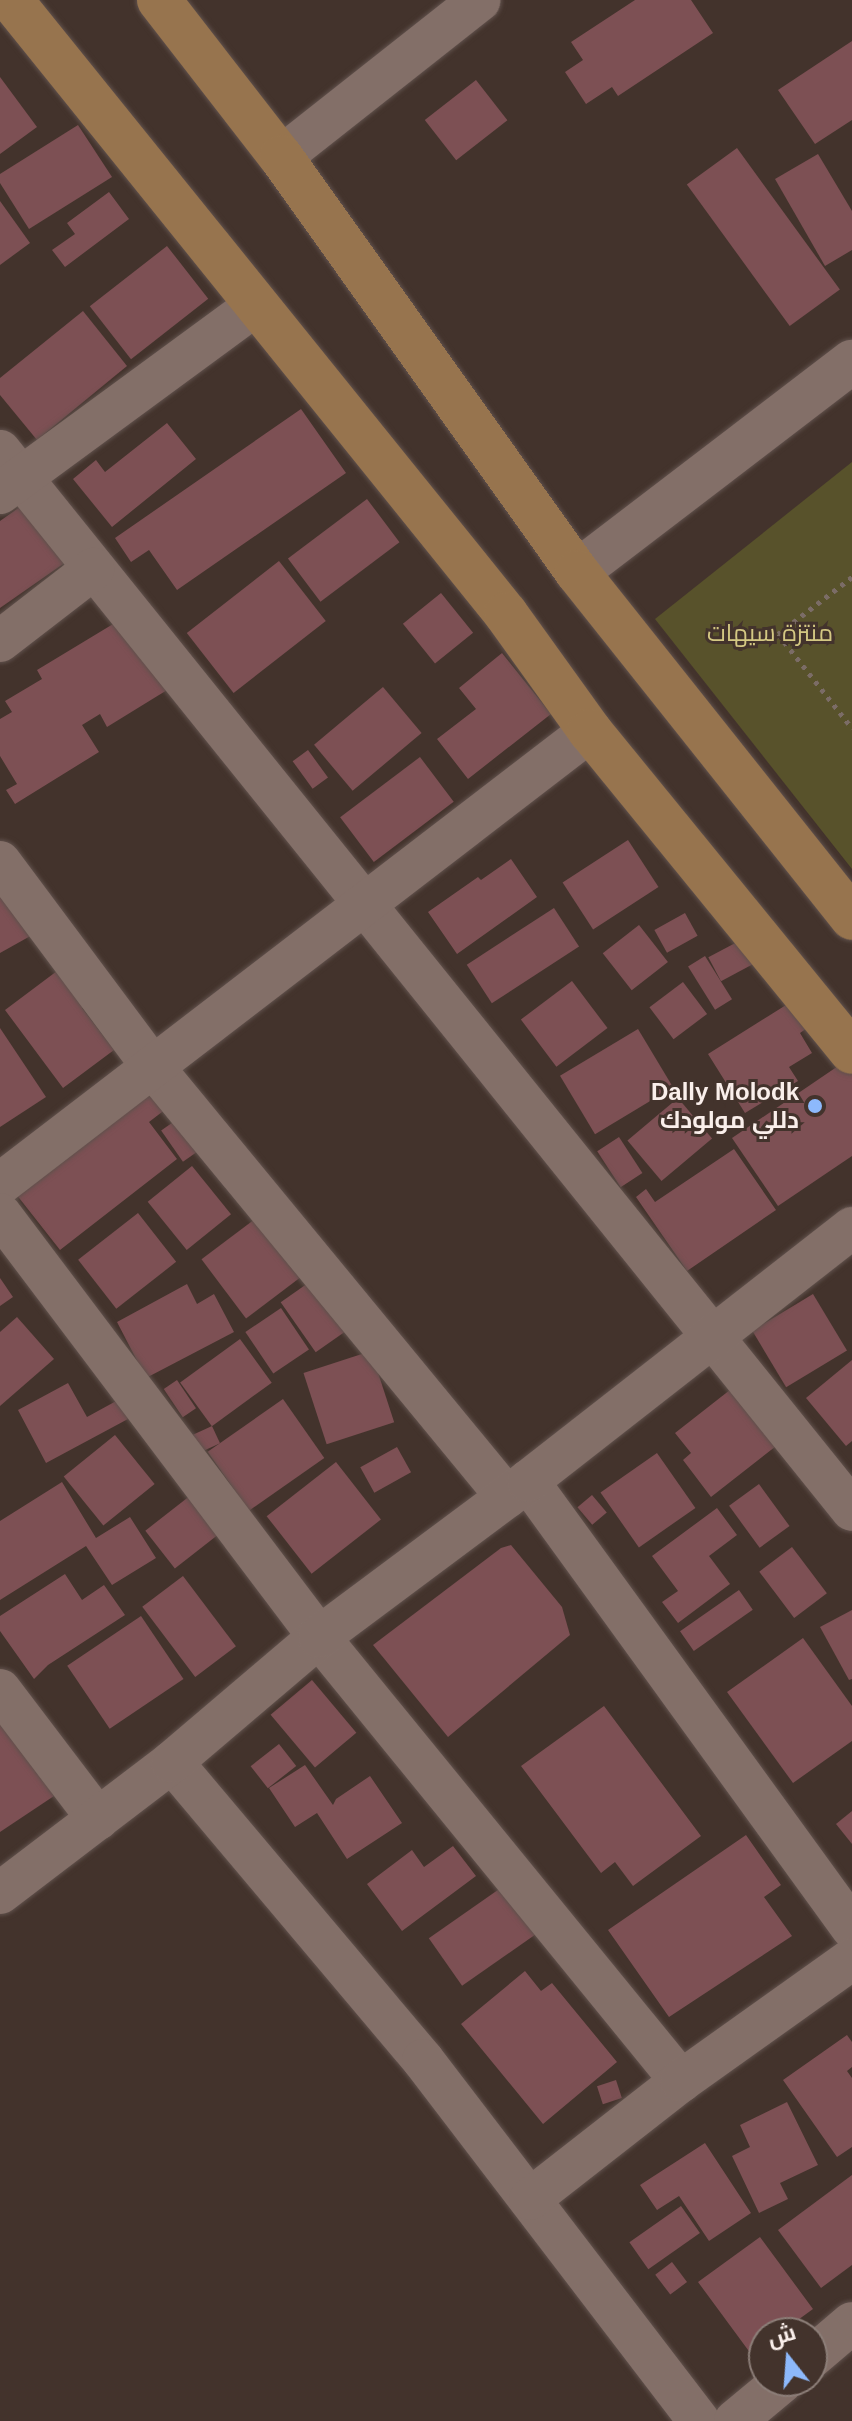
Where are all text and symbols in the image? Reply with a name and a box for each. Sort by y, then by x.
park label: منتزة سيهات [707,619,833,647]
place label: Dally Molodk دللي مولودك [651,1078,799,1134]
marker: Dally Molodk دللي مولودك [806,1097,824,1115]
north arrow [748,2317,828,2397]
text: ش [764,2319,799,2352]

